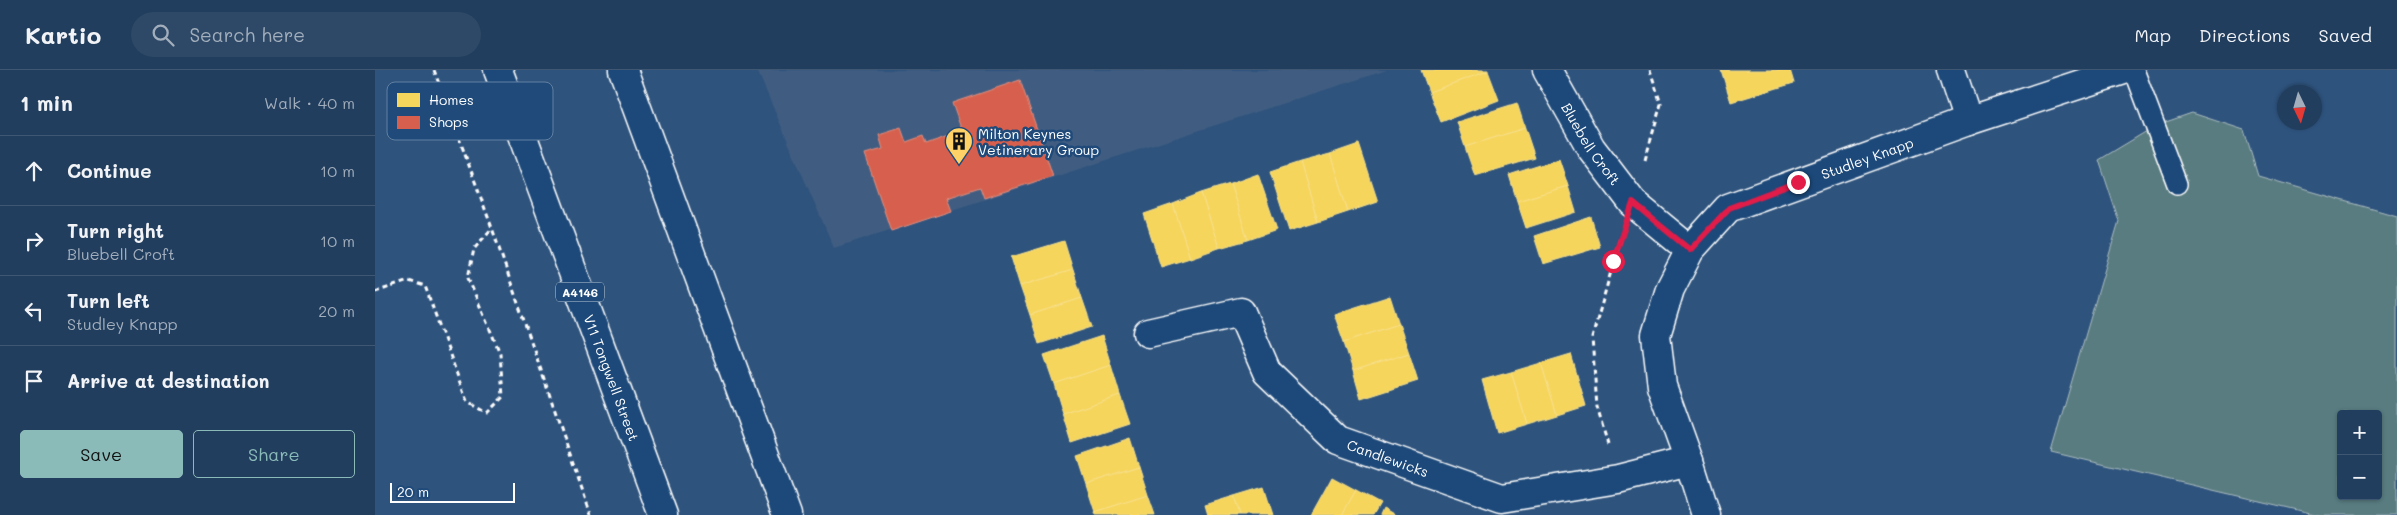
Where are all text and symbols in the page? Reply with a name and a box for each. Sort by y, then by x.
search box [131,12,481,57]
text: Kartio [25,19,101,50]
icon: search [149,21,177,49]
text: Search here [189,22,305,47]
text: Map [2134,23,2171,47]
text: Directions [2199,23,2291,47]
text: Saved [2319,23,2372,47]
legend [387,82,553,140]
north arrow [2277,85,2322,130]
text: 1 min [20,89,73,116]
text: Homes [429,90,474,109]
text: Walk · 40 m [264,92,355,113]
street label: Bluebell Croft [1558,99,1625,189]
text: Shops [429,112,469,131]
place label: Milton Keynes Vetinerary Group [978,124,1099,159]
building icon: Milton Keynes Vetinerary Group [944,126,974,165]
street label: Studley Knapp [1818,132,1916,183]
icon: ahead [20,157,48,185]
text: Continue [67,158,152,183]
text: 10 m [320,160,355,181]
route end [1787,171,1810,194]
text: Turn right [67,218,164,243]
icon: right [20,227,48,255]
text: 10 m [320,230,355,251]
text: Bluebell Croft [67,243,175,264]
route start [1602,250,1625,273]
road number: A4146 [556,282,604,302]
text: Turn left [67,288,150,313]
icon: left [20,297,48,325]
text: 20 m [318,300,355,321]
street label: V11 Tongwell Street [580,312,644,444]
text: Studley Knapp [67,313,178,334]
icon: arrive [20,367,48,395]
text: Arrive at destination [67,368,270,393]
map controls [2337,410,2382,500]
button: + [2337,410,2382,455]
button: Save [20,430,183,478]
button: Share [193,430,355,478]
street label: Candlewicks [1345,434,1431,481]
button: − [2337,455,2382,500]
scale bar [390,480,515,503]
text: 20 m [397,482,429,501]

